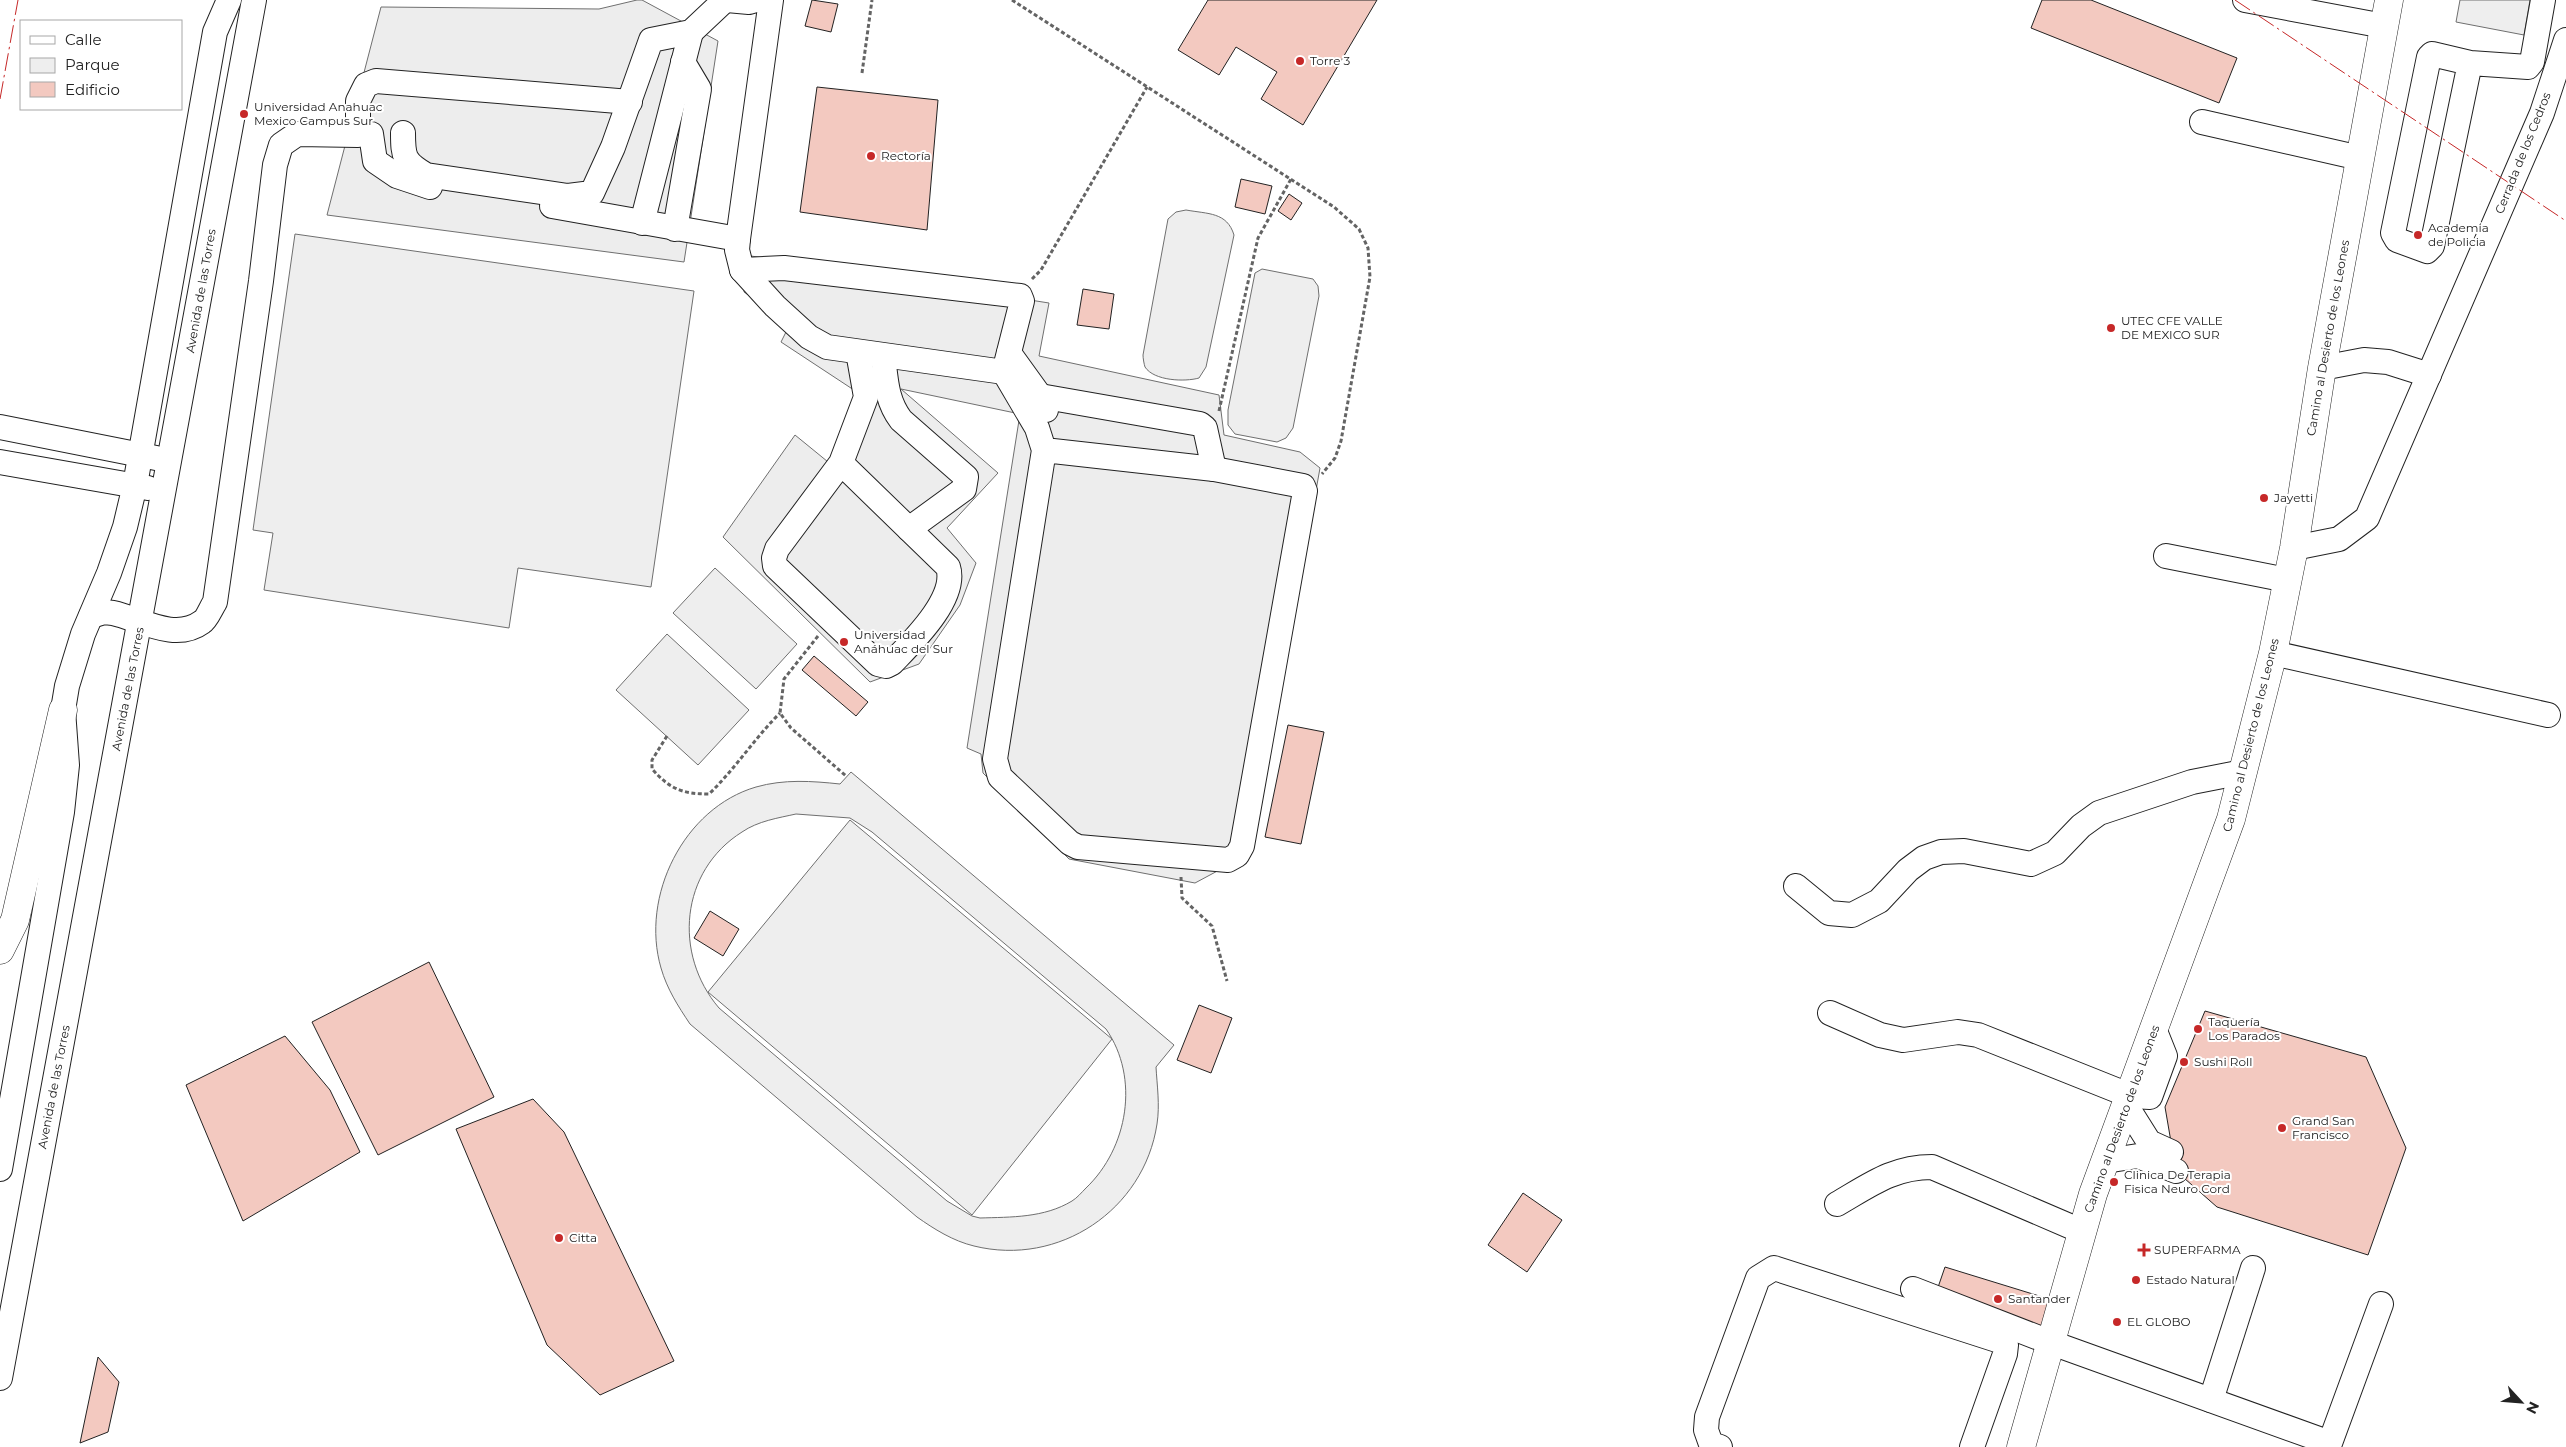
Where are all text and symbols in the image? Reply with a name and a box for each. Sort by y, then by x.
legend [20,20,182,110]
text: Calle [65,30,102,49]
place label: Torre 3 [1310,53,1351,68]
text: Parque [65,55,120,74]
marker: Torre 3 [1294,55,1306,67]
text: Edificio [65,80,120,99]
street label: Cerrada de los Cedros [2491,90,2554,216]
place label: Universidad Anahuac Mexico Campus Sur [254,99,383,128]
marker: Universidad Anahuac Mexico Campus Sur [238,108,250,120]
place label: Rectoría [881,148,931,163]
marker: Rectoría [865,150,877,162]
place label: Academia de Policia [2428,220,2489,249]
street label: Avenida de las Torres [182,228,219,354]
marker: Academia de Policia [2412,229,2424,241]
street label: Camino al Desierto de los Leones [2303,239,2352,437]
place label: UTEC CFE VALLE DE MEXICO SUR [2121,313,2223,342]
marker: UTEC CFE VALLE DE MEXICO SUR [2105,322,2117,334]
place label: Jayetti [2273,490,2313,505]
marker: Jayetti [2258,492,2270,504]
street label: Avenida de las Torres [108,626,147,752]
place label: Universidad Anáhuac del Sur [854,627,953,656]
marker: Universidad Anáhuac del Sur [838,636,850,648]
street label: Camino al Desierto de los Leones [2219,637,2282,833]
place label: Taquería Los Parados [2208,1014,2280,1043]
street label: Camino al Desierto de los Leones [2080,1023,2163,1215]
marker: Taquería Los Parados [2192,1023,2204,1035]
street label: Avenida de las Torres [34,1024,73,1150]
place label: Sushi Roll [2194,1054,2252,1069]
marker: Sushi Roll [2178,1056,2190,1068]
place label: Grand San Francisco [2292,1113,2355,1142]
marker: Grand San Francisco [2276,1122,2288,1134]
place label: Clinica De Terapia Fisica Neuro Cord [2124,1167,2231,1196]
marker: Clinica De Terapia Fisica Neuro Cord [2108,1176,2120,1188]
place label: Citta [569,1230,597,1245]
marker: Citta [553,1232,565,1244]
place label: SUPERFARMA [2154,1242,2241,1257]
marker: SUPERFARMA [2138,1244,2150,1256]
place label: Estado Natural [2146,1272,2235,1287]
marker: Estado Natural [2130,1274,2142,1286]
place label: Santander [2008,1291,2071,1306]
marker: Santander [1992,1293,2004,1305]
place label: EL GLOBO [2127,1314,2191,1329]
marker: EL GLOBO [2111,1316,2123,1328]
north arrow [2496,1377,2546,1427]
text: N [2522,1399,2543,1417]

